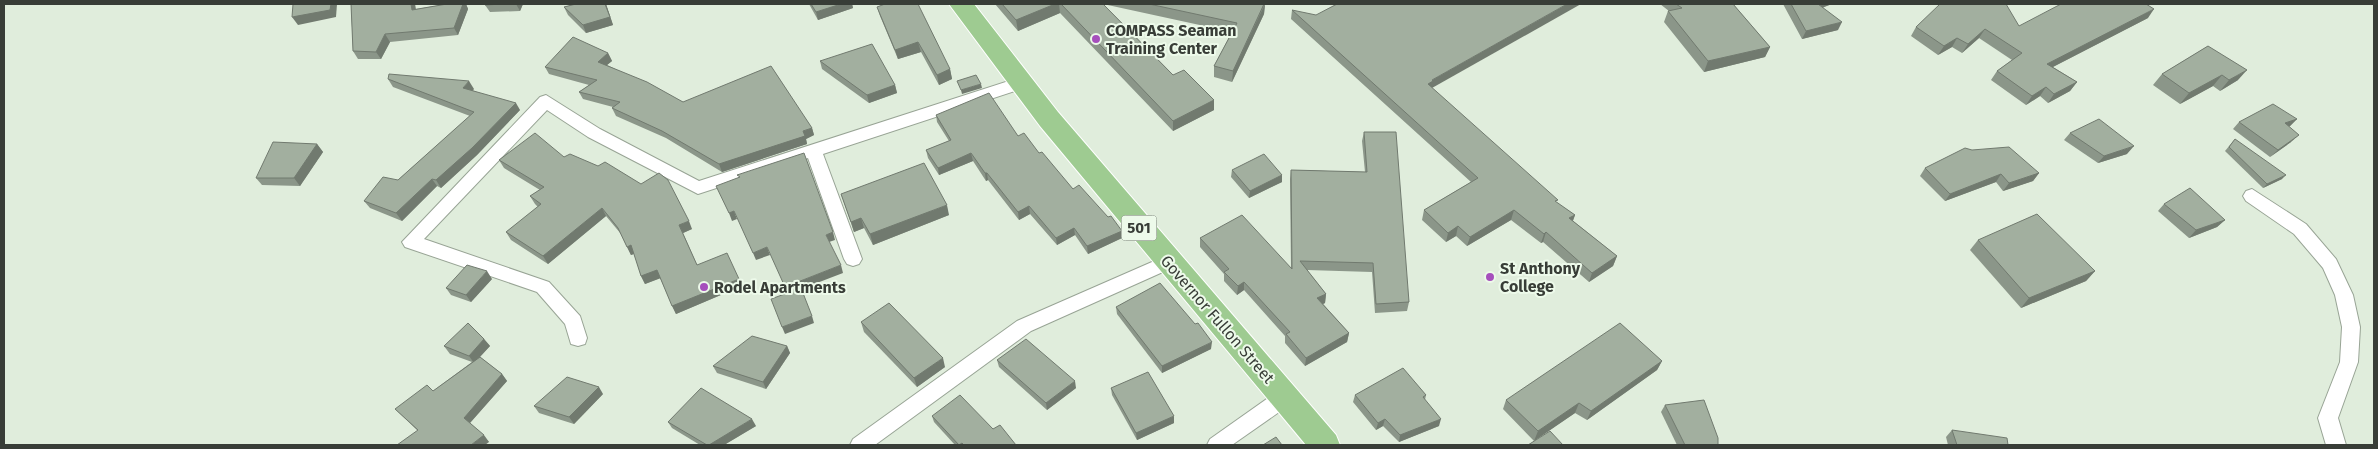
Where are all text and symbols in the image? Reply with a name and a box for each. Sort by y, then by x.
place label: COMPASS Seaman Training Center [1106,21,1236,58]
marker: COMPASS Seaman Training Center [1090,33,1102,45]
road number: 501 [1122,216,1156,240]
street label: Governor Fullon Street [1157,251,1279,387]
place label: St Anthony College [1500,259,1581,296]
marker: St Anthony College [1484,271,1496,283]
place label: Rodel Apartments [714,278,846,297]
marker: Rodel Apartments [698,281,710,293]

